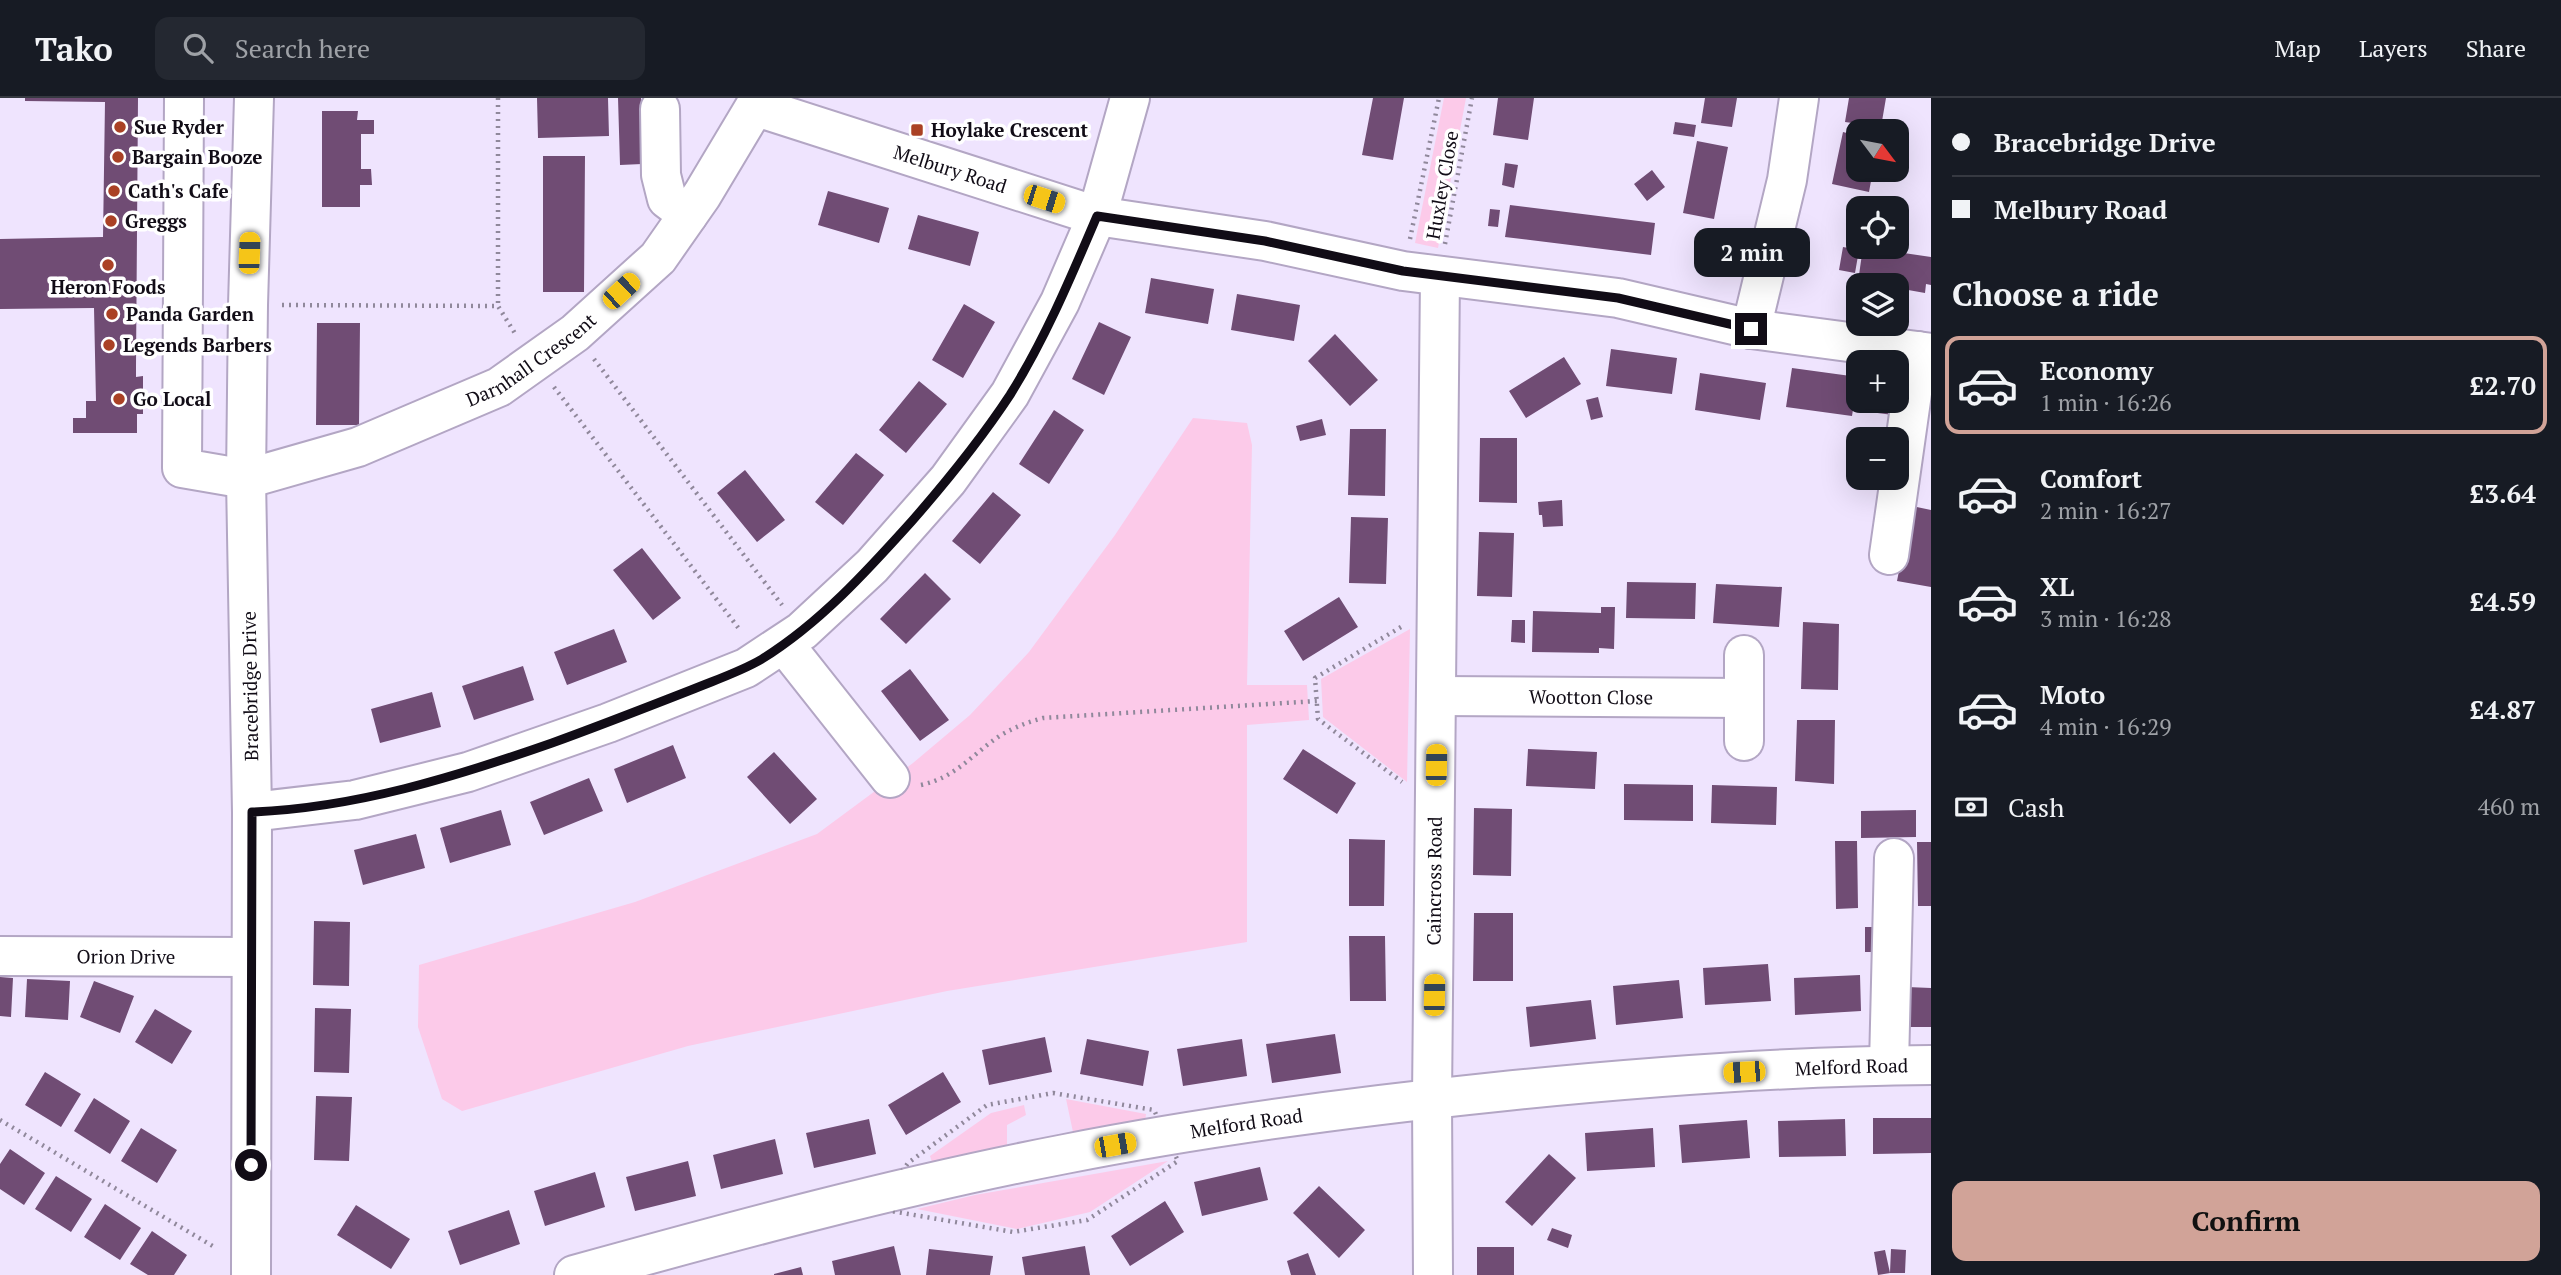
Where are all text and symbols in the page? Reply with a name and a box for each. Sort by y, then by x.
search box [155,17,645,80]
text: Tako [35,27,113,70]
icon: search [179,29,217,67]
text: Search here [235,31,370,65]
text: Map [2274,32,2321,64]
text: Layers [2359,32,2428,64]
text: Share [2466,32,2526,64]
place label: Sue Ryder [134,114,225,139]
place label: Hoylake Crescent [931,117,1088,142]
marker: Sue Ryder [112,119,128,135]
north arrow [1846,119,1909,182]
map controls [1846,119,1909,490]
marker: Hoylake Crescent [909,122,925,138]
text: Bracebridge Drive [1994,125,2216,159]
street label: Huxley Close [1420,129,1463,241]
street label: Melbury Road [891,139,1011,198]
place label: Bargain Booze [132,144,262,169]
marker: Bargain Booze [110,149,126,165]
place label: Cath's Cafe [128,178,229,203]
marker: Cath's Cafe [106,183,122,199]
car [1021,183,1068,215]
text: Melbury Road [1994,192,2167,226]
button: locate [1846,196,1909,259]
place label: Greggs [125,208,187,233]
marker: Greggs [103,213,119,229]
callout: 2 min [1693,228,1809,276]
car [238,232,261,274]
text: 2 min [1721,237,1783,268]
marker: Heron Foods [100,257,116,273]
car [599,269,644,313]
button: layers [1846,273,1909,336]
text: Choose a ride [1952,273,2159,315]
place label: Heron Foods [50,274,166,299]
place label: Panda Garden [126,301,255,326]
marker: Panda Garden [104,306,120,322]
street label: Darnhall Crescent [462,307,601,412]
route end [1735,313,1767,345]
place label: Legends Barbers [123,332,272,357]
marker: Legends Barbers [101,337,117,353]
button: + [1846,350,1909,413]
text: Economy [2040,353,2153,387]
icon: car [1956,354,2019,417]
text: £2.70 [2470,368,2536,402]
place label: Go Local [133,386,211,411]
text: 1 min · 16:26 [2040,387,2172,418]
marker: Go Local [111,391,127,407]
button: − [1846,427,1909,490]
text: Comfort [2040,461,2142,495]
icon: car [1956,462,2019,525]
text: £3.64 [2470,476,2536,510]
text: 2 min · 16:27 [2040,495,2172,526]
text: XL [2040,569,2074,603]
icon: car [1956,570,2019,633]
text: £4.59 [2470,584,2536,618]
text: 3 min · 16:28 [2040,603,2172,634]
street label: Bracebridge Drive [236,611,263,761]
text: Moto [2040,677,2105,711]
icon: car [1956,678,2019,741]
street label: Wootton Close [1529,684,1653,709]
text: £4.87 [2470,692,2536,726]
text: 4 min · 16:29 [2040,711,2172,742]
car [1426,744,1447,786]
icon: cash [1952,788,1990,826]
text: Cash [2008,790,2064,824]
text: 460 m [2478,791,2540,822]
street label: Caincross Road [1420,816,1447,946]
street label: Orion Drive [77,943,175,969]
car [1424,974,1445,1016]
street label: Melford Road [1794,1052,1909,1081]
car [1723,1060,1766,1084]
street label: Melford Road [1188,1102,1305,1143]
car [1093,1131,1138,1159]
route start [235,1149,267,1181]
button: Confirm [1952,1181,2540,1261]

